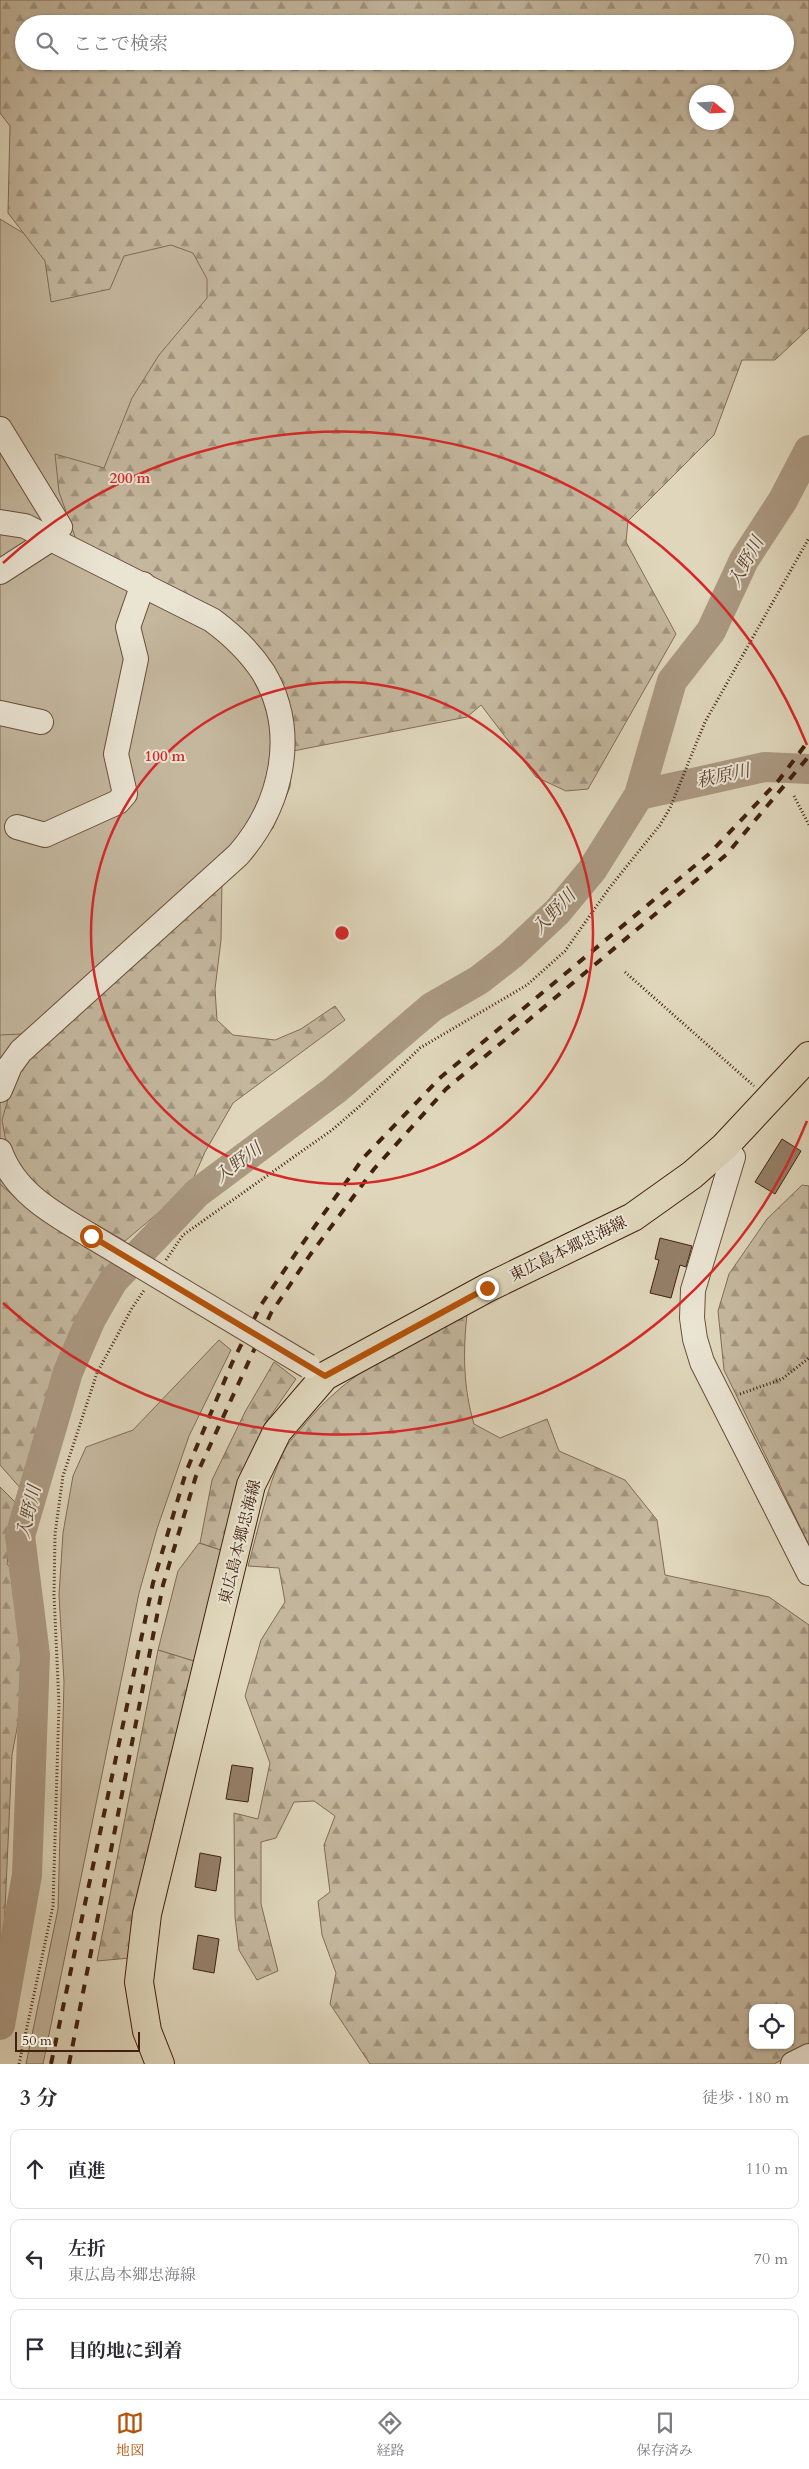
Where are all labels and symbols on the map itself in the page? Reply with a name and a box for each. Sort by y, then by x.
north arrow [689,85,734,130]
text: 200 m [110,468,151,488]
water label: 入野川 [722,531,771,592]
text: 100 m [145,746,186,766]
water label: 萩原川 [694,758,754,794]
water label: 入野川 [526,882,583,940]
centre of rings [333,924,351,942]
water label: 入野川 [209,1136,269,1189]
street label: 東広島本郷忠海線 [506,1211,630,1287]
route start [80,1225,103,1248]
route end [476,1277,499,1300]
street label: 東広島本郷忠海線 [214,1477,266,1607]
water label: 入野川 [11,1481,48,1541]
scale bar [15,2029,140,2052]

